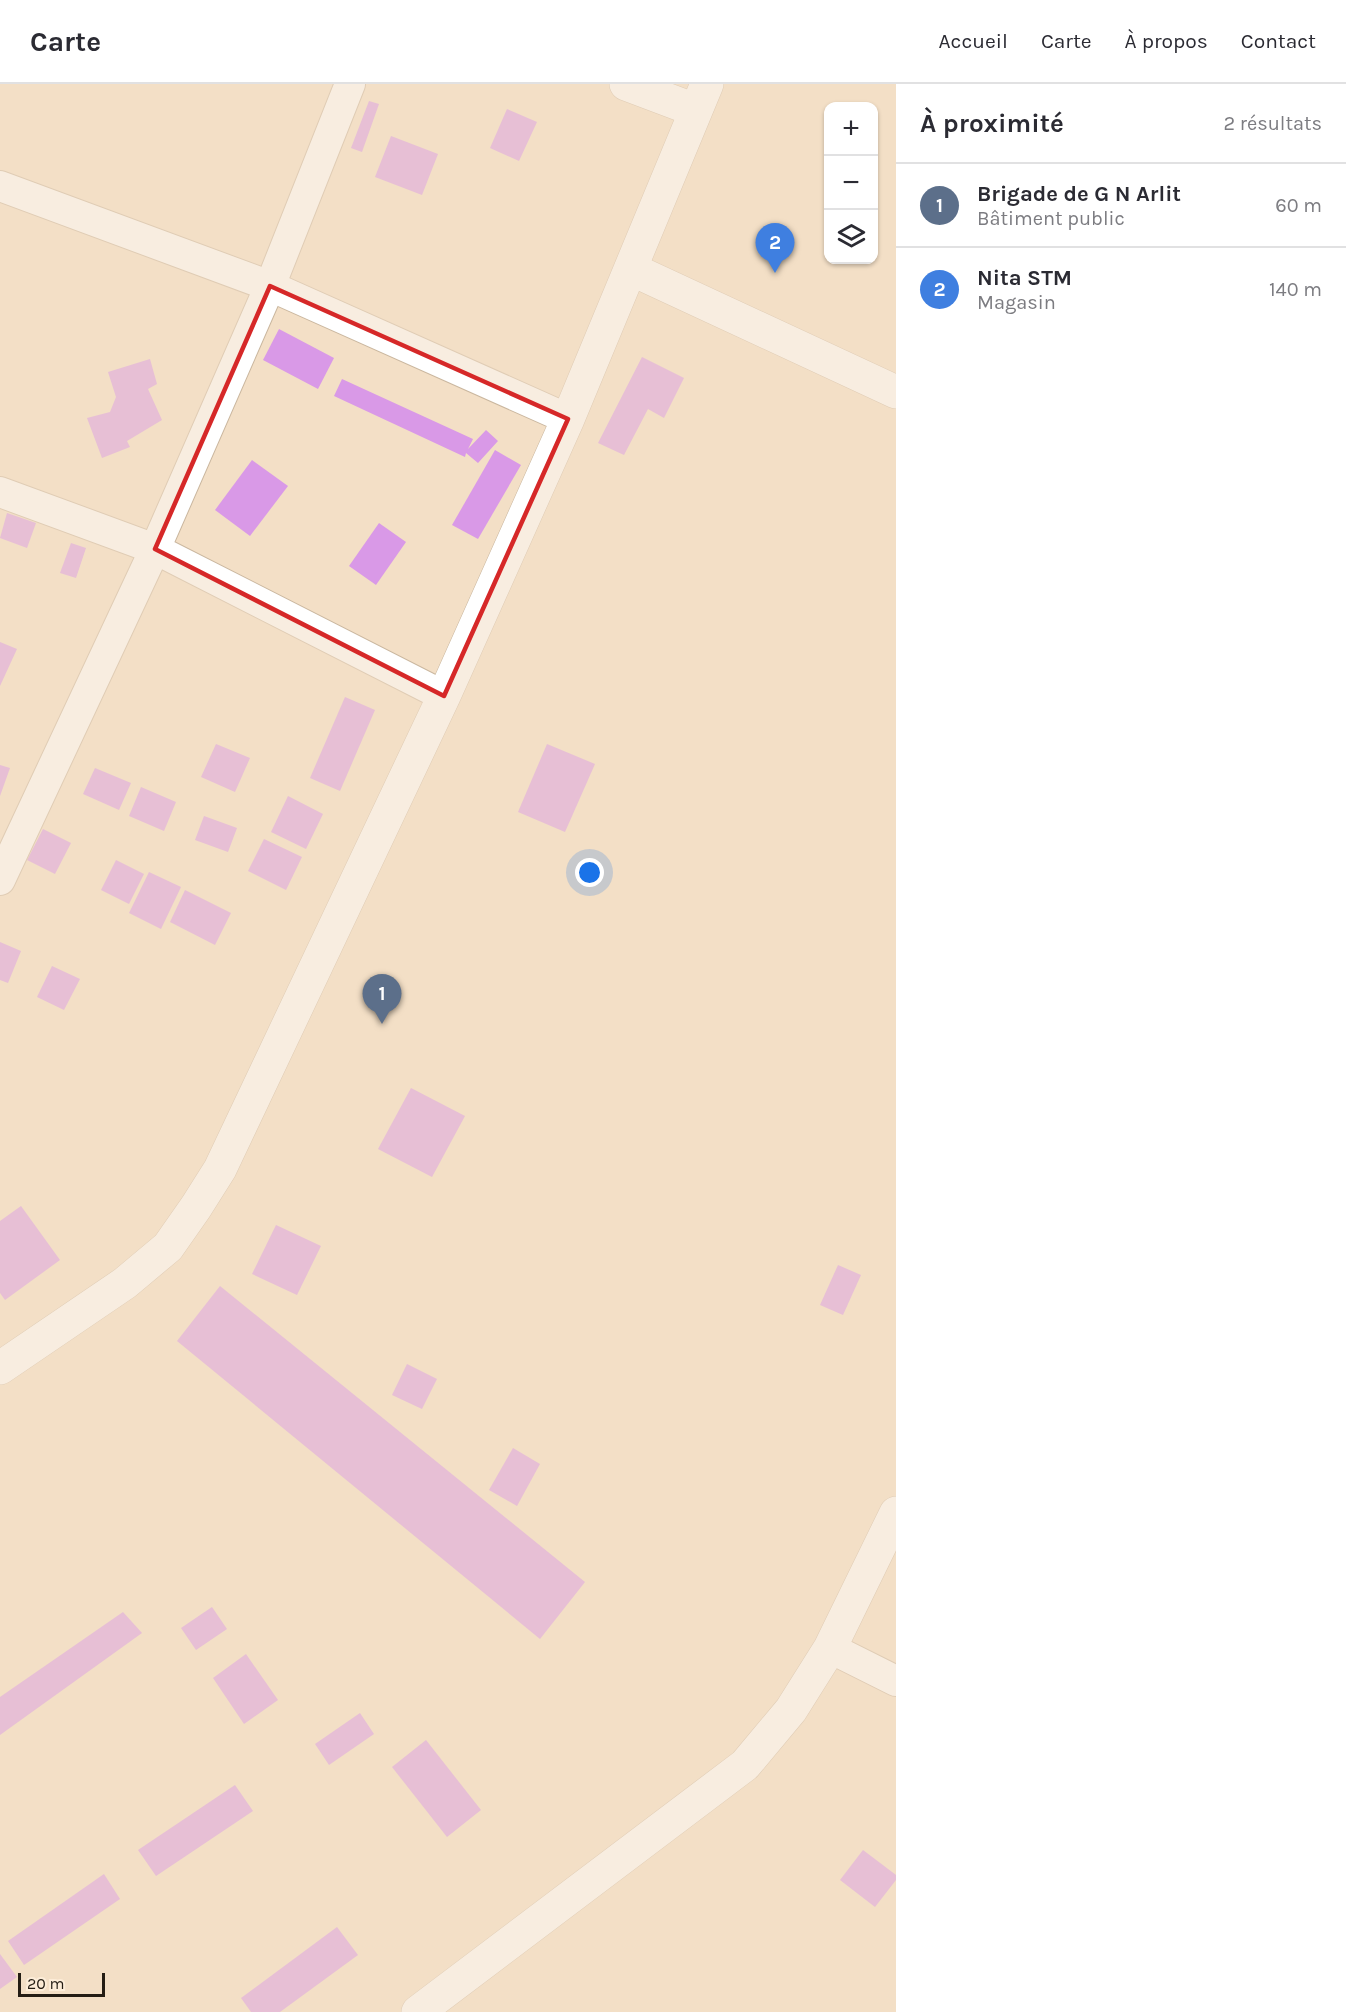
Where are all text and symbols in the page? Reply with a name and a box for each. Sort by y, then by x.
text: Carte [30,25,101,58]
text: Accueil [939,29,1008,53]
text: Carte [1041,29,1092,53]
text: À propos [1125,29,1208,53]
text: Contact [1241,29,1316,53]
map controls [824,102,878,264]
button: + [824,102,878,156]
text: À proximité [920,108,1064,139]
text: 2 résultats [1223,112,1322,135]
button: − [824,156,878,210]
text: Brigade de G N Arlit [977,181,1181,207]
text: 1 [936,194,943,217]
text: 60 m [1275,194,1322,217]
text: Bâtiment public [977,207,1125,230]
button: layers [824,210,878,264]
pin: 2 [756,224,794,273]
text: Nita STM [977,265,1072,291]
text: 2 [933,278,946,301]
text: 140 m [1269,278,1322,301]
text: Magasin [977,291,1056,314]
your location [575,858,604,887]
pin: 1 [362,974,401,1024]
scale bar [18,1970,105,1998]
text: 20 m [27,1974,65,1993]

